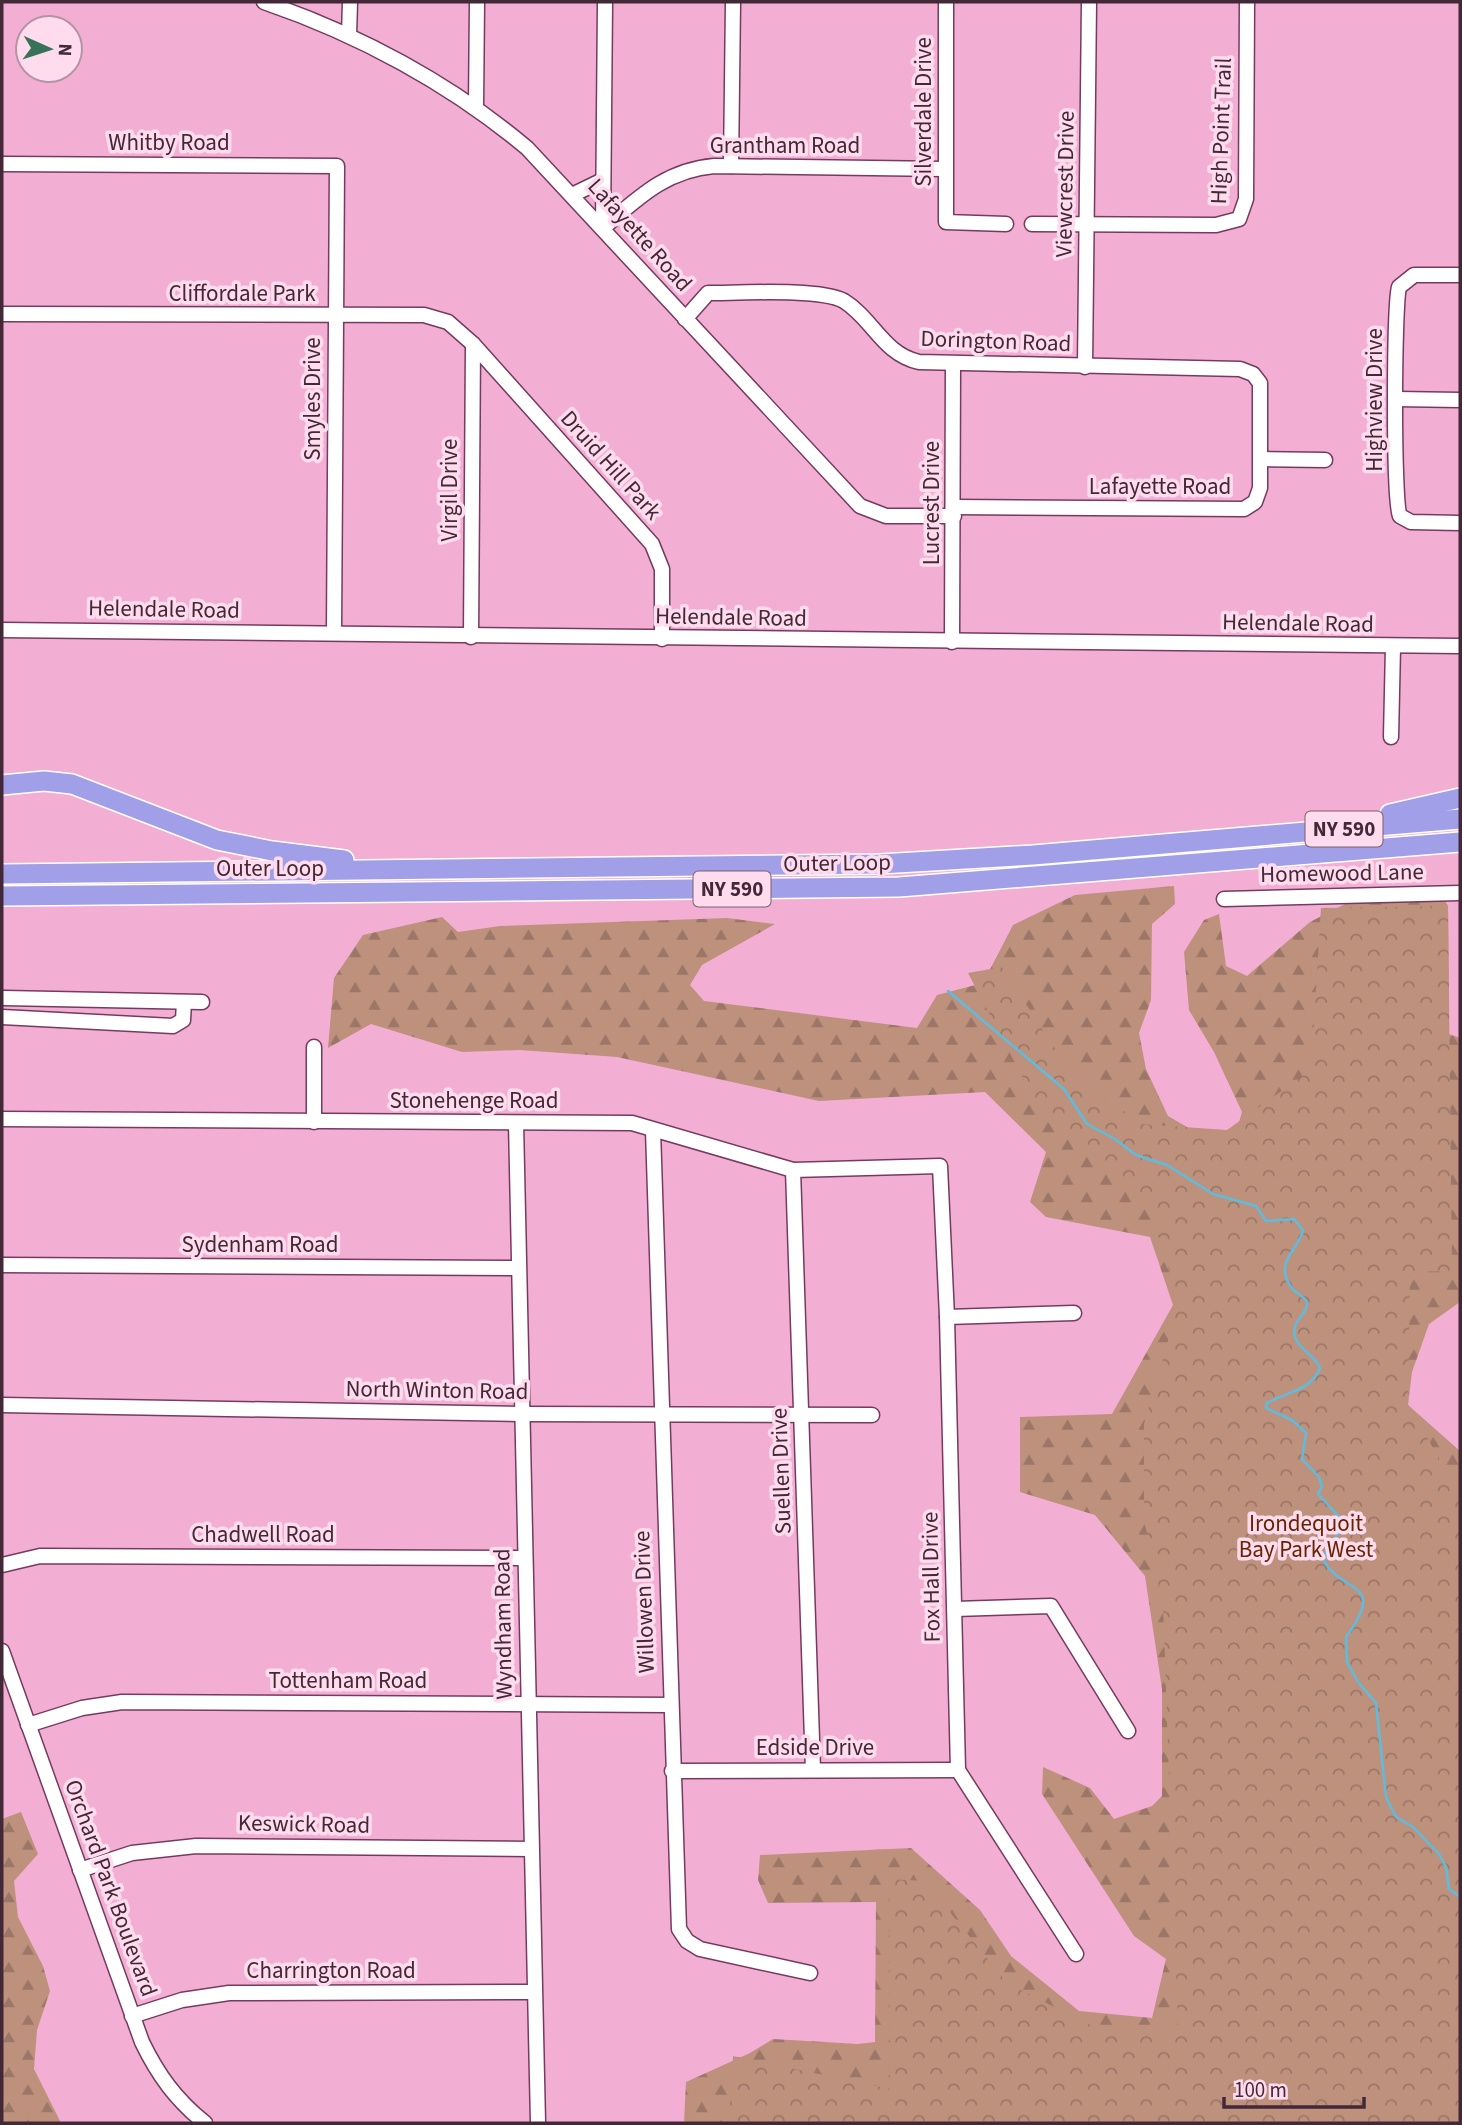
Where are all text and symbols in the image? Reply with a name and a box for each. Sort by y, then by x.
north arrow [14,14,84,84]
street label: Silverdale Drive [907,37,940,187]
text: N [51,43,78,57]
street label: High Point Trail [1202,57,1240,205]
street label: Viewcrest Drive [1047,110,1083,258]
street label: Whitby Road [108,126,230,159]
street label: Grantham Road [710,129,860,162]
street label: Lafayette Road [580,171,700,299]
street label: Cliffordale Park [168,277,316,310]
street label: Dorington Road [920,322,1072,360]
street label: Highview Drive [1358,328,1391,472]
street label: Smyles Drive [296,337,329,461]
street label: Druid Hill Park [553,403,670,528]
street label: Virgil Drive [433,439,466,541]
street label: Lucrest Drive [915,441,948,565]
street label: Lafayette Road [1089,470,1231,503]
street label: Helendale Road [88,591,240,627]
street label: Helendale Road [655,599,807,635]
street label: Helendale Road [1222,605,1374,641]
road number: NY 590 [1306,812,1382,846]
street label: Outer Loop [783,846,891,880]
street label: Outer Loop [216,852,324,885]
street label: Homewood Lane [1260,855,1424,891]
road number: NY 590 [694,872,770,906]
street label: Stonehenge Road [390,1084,558,1117]
street label: Sydenham Road [182,1228,338,1261]
street label: North Winton Road [345,1372,529,1408]
street label: Suellen Drive [762,1407,800,1535]
park label: Irondequoit Bay Park West [1239,1507,1373,1566]
street label: Fox Hall Drive [913,1511,949,1643]
street label: Chadwell Road [191,1518,335,1551]
street label: Willowen Drive [625,1530,663,1674]
street label: Wyndham Road [485,1548,521,1700]
street label: Tottenham Road [269,1664,427,1697]
street label: Edside Drive [756,1731,874,1764]
street label: Orchard Park Boulevard [56,1775,166,2001]
street label: Keswick Road [238,1806,370,1842]
street label: Charrington Road [246,1954,416,1987]
scale bar [1224,2066,1364,2110]
text: 100 m [1234,2075,1287,2105]

